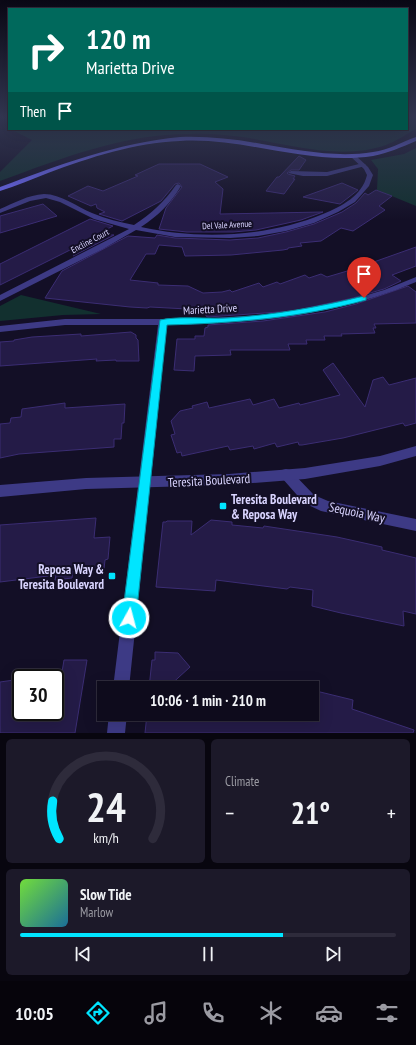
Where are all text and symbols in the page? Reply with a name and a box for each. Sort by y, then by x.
text: 120 m [86,20,150,57]
icon: right [20,24,72,76]
text: Marietta Drive [86,56,175,79]
icon: arrive [54,100,76,122]
text: Then [20,102,46,121]
street label: Del Vale Avenue [202,218,252,231]
street label: Encline Court [69,226,111,255]
pin [347,257,381,298]
icon: arrive [353,263,375,285]
street label: Marietta Drive [183,301,238,317]
street label: Teresita Boulevard [167,470,251,491]
place label: Teresita Boulevard & Reposa Way [231,491,317,523]
street label: Sequoia Way [327,498,386,527]
marker: Teresita Boulevard & Reposa Way [218,501,228,511]
place label: Reposa Way & Teresita Boulevard [18,561,104,593]
marker: Reposa Way & Teresita Boulevard [107,571,117,581]
position arrow [108,597,150,639]
speed limit sign: 30 [12,669,64,721]
text: 10:06 · 1 min · 210 m [150,691,266,710]
text: Climate [225,773,259,790]
text: 24 [86,780,125,833]
text: 21° [291,793,330,832]
text: − [225,799,234,827]
text: + [387,799,396,827]
text: km/h [93,828,118,847]
text: Slow Tide [80,885,132,904]
text: Marlow [80,904,113,921]
icon: previous [72,943,94,965]
icon: pause [197,943,219,965]
icon: next [322,943,344,965]
icon: directions [84,999,112,1027]
icon: music [142,999,170,1027]
icon: phone [199,999,227,1027]
icon: climate [257,999,285,1027]
icon: car [315,999,343,1027]
icon: filters [373,999,401,1027]
text: 10:05 [15,1002,54,1025]

